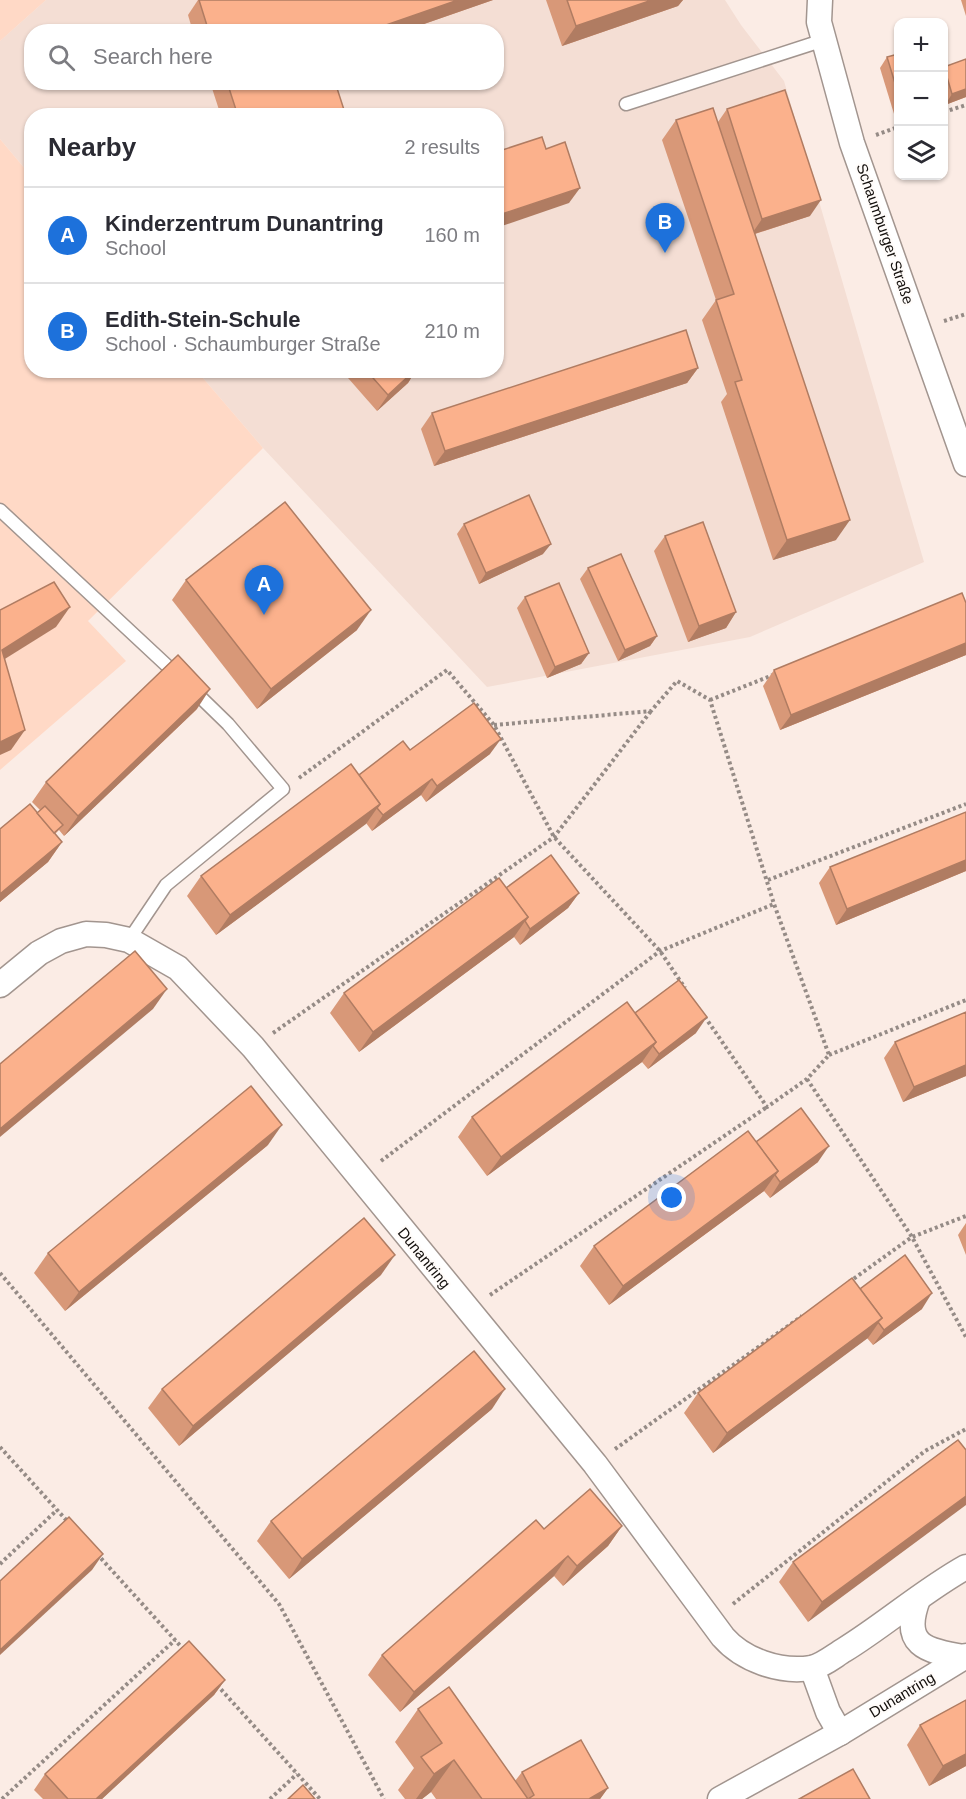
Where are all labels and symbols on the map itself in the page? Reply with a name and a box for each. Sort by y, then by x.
street label: Schaumburger Straße [853,161,918,306]
pin: B [646,204,684,253]
pin: A [244,566,284,615]
your location [657,1183,686,1212]
street label: Dunantring [395,1224,454,1292]
street label: Dunantring [866,1668,938,1721]

